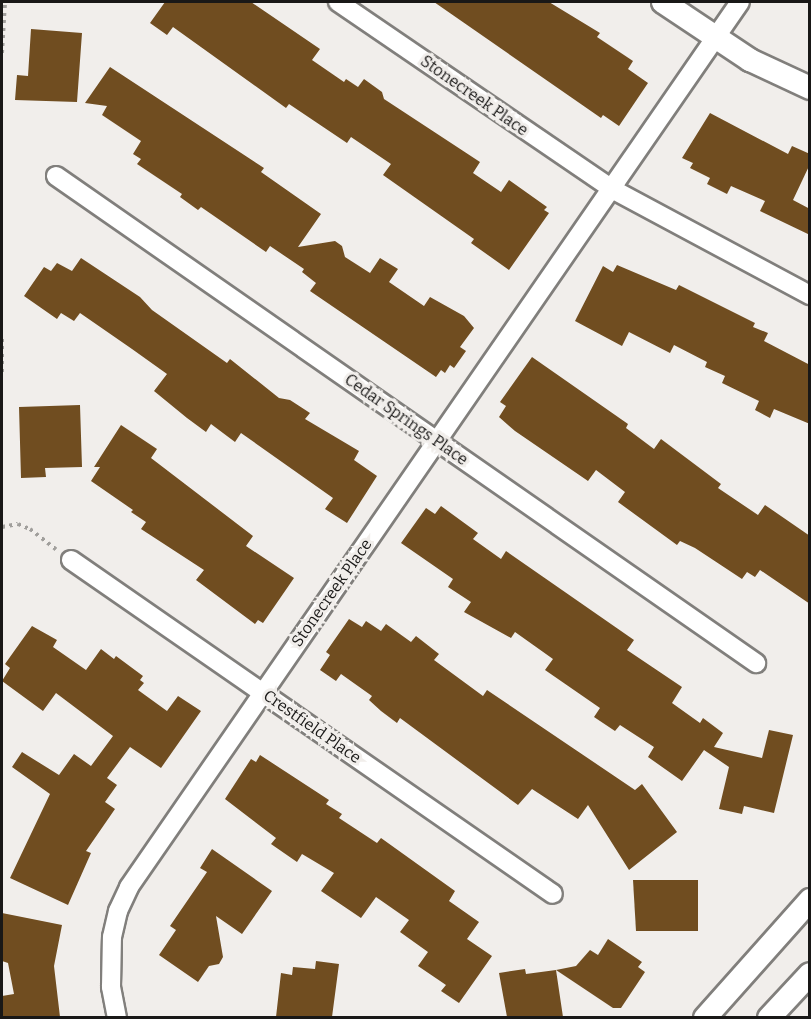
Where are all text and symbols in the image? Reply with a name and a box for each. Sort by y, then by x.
street label: Stonecreek Place [417,52,531,140]
street label: Cedar Springs Place [341,370,471,470]
street label: Stonecreek Place [288,536,376,650]
street label: Crestfield Place [260,686,364,768]

